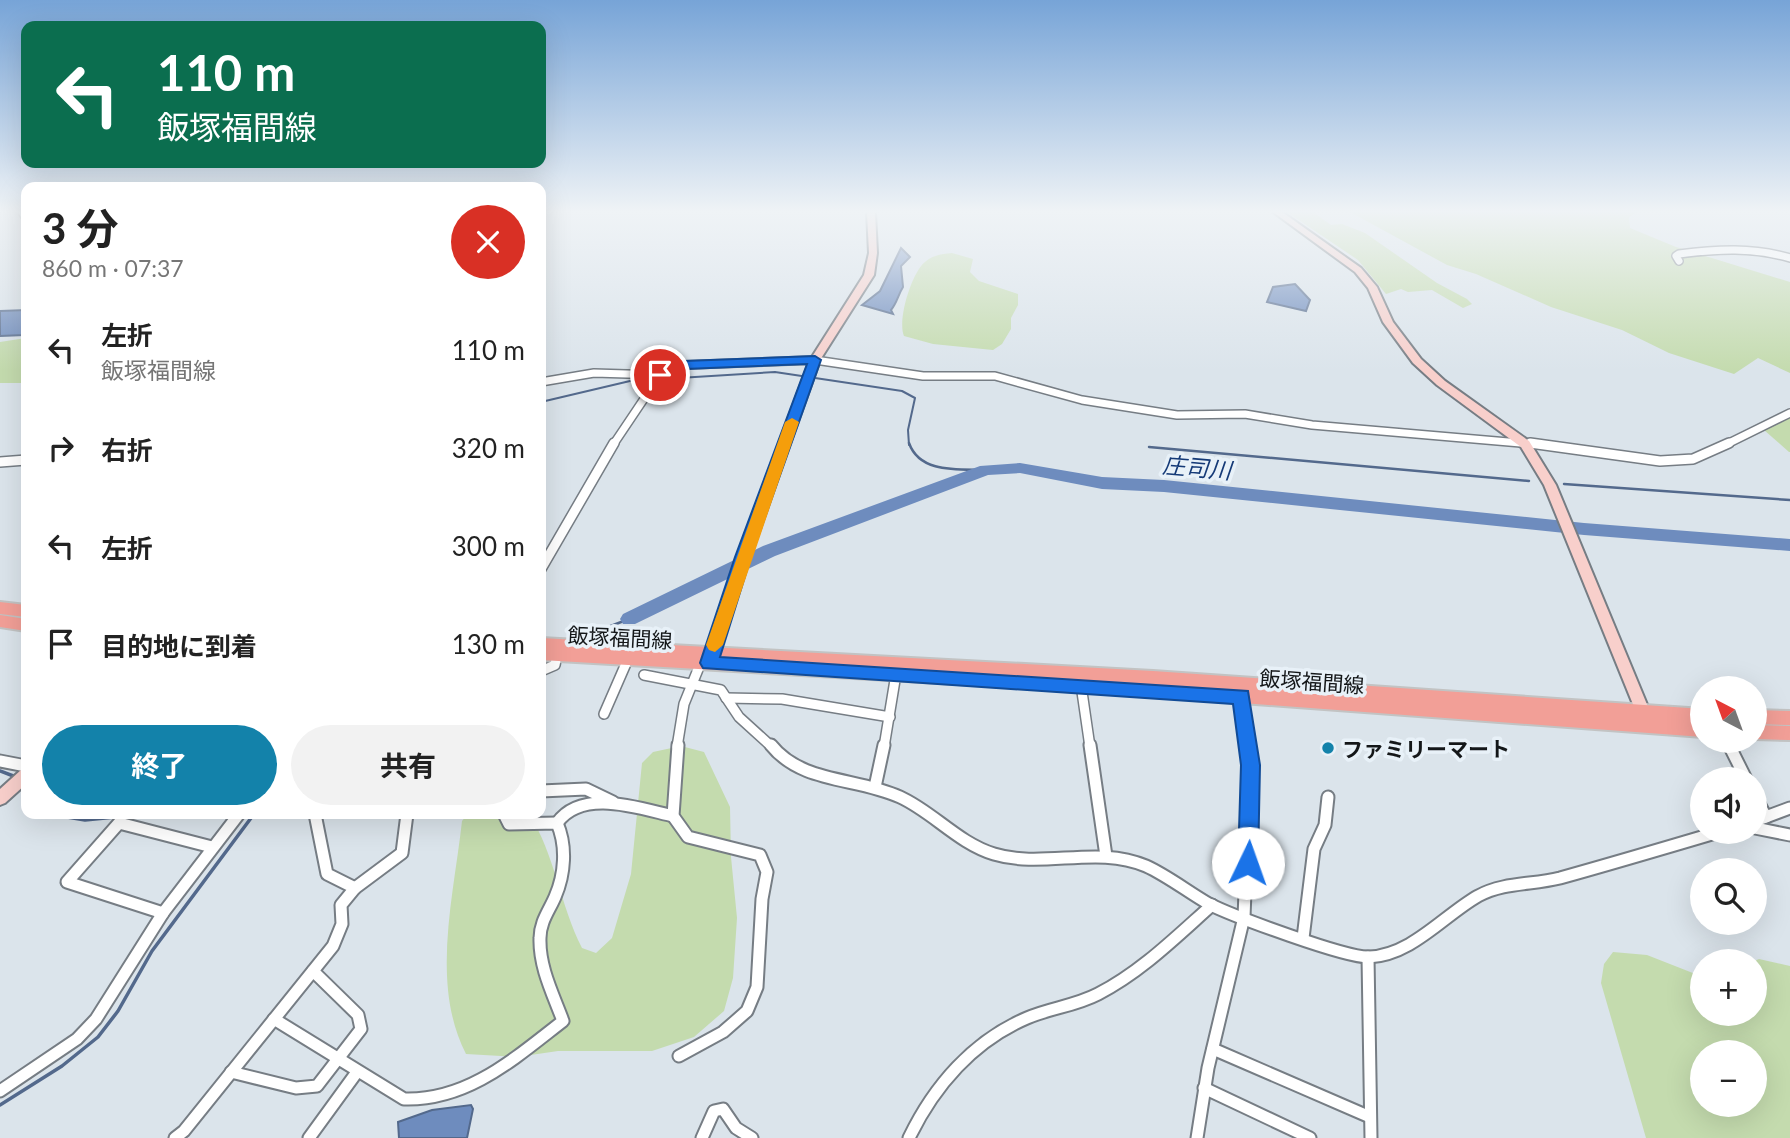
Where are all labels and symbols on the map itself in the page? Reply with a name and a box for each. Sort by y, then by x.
pin [630,345,690,405]
water label: 庄司川 [1161,450,1236,484]
street label: 飯塚福間線 [567,622,673,652]
street label: 飯塚福間線 [1259,665,1365,697]
north arrow [1690,676,1768,752]
place label: ファミリーマート [1342,736,1510,761]
marker: ファミリーマート [1320,740,1336,756]
position arrow [1211,826,1285,900]

